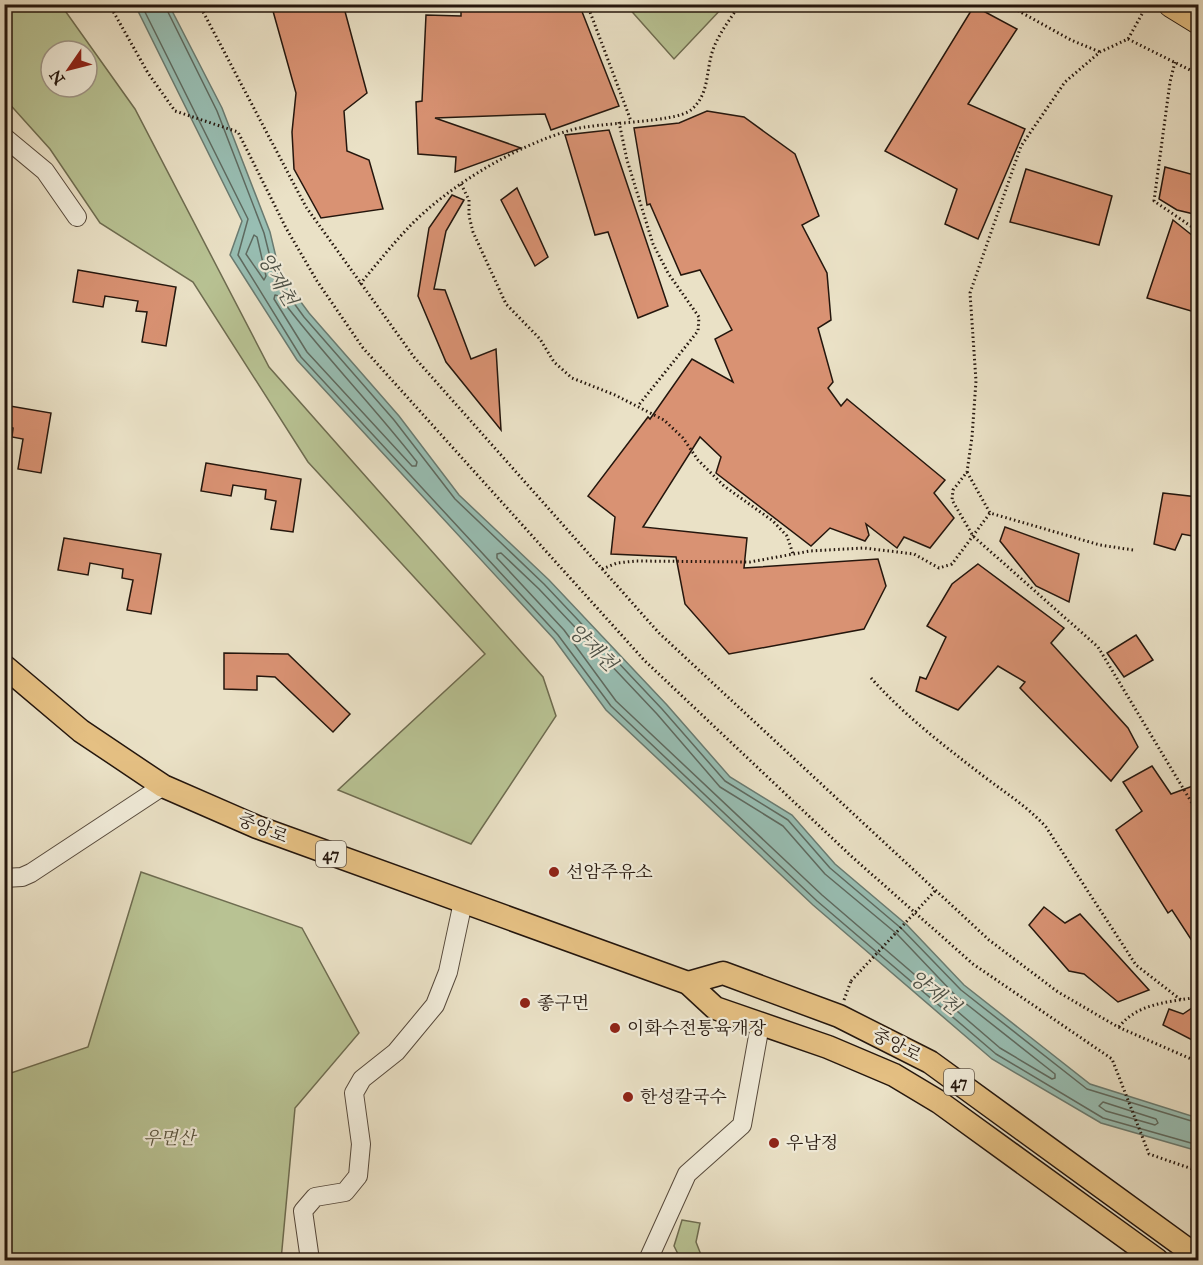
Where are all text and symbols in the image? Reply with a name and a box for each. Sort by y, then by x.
north arrow [39,39,99,99]
text: N [45,66,69,88]
water label: 양재천 [253,248,304,312]
water label: 양재천 [564,618,623,677]
street label: 중앙로 [235,808,291,848]
road number: 47 [316,841,346,867]
place label: 선암주유소 [566,861,653,883]
marker: 선암주유소 [547,865,561,879]
water label: 양재천 [905,965,967,1020]
place label: 좋구먼 [537,992,589,1014]
marker: 좋구먼 [518,996,532,1010]
place label: 이화수전통육개장 [627,1017,767,1039]
marker: 이화수전통육개장 [608,1021,622,1035]
street label: 중앙로 [869,1023,925,1067]
road number: 47 [944,1069,974,1095]
place label: 한성칼국수 [640,1086,727,1108]
marker: 한성칼국수 [621,1090,635,1104]
park label: 우면산 [143,1127,198,1149]
place label: 우남정 [786,1132,838,1154]
marker: 우남정 [767,1136,781,1150]

